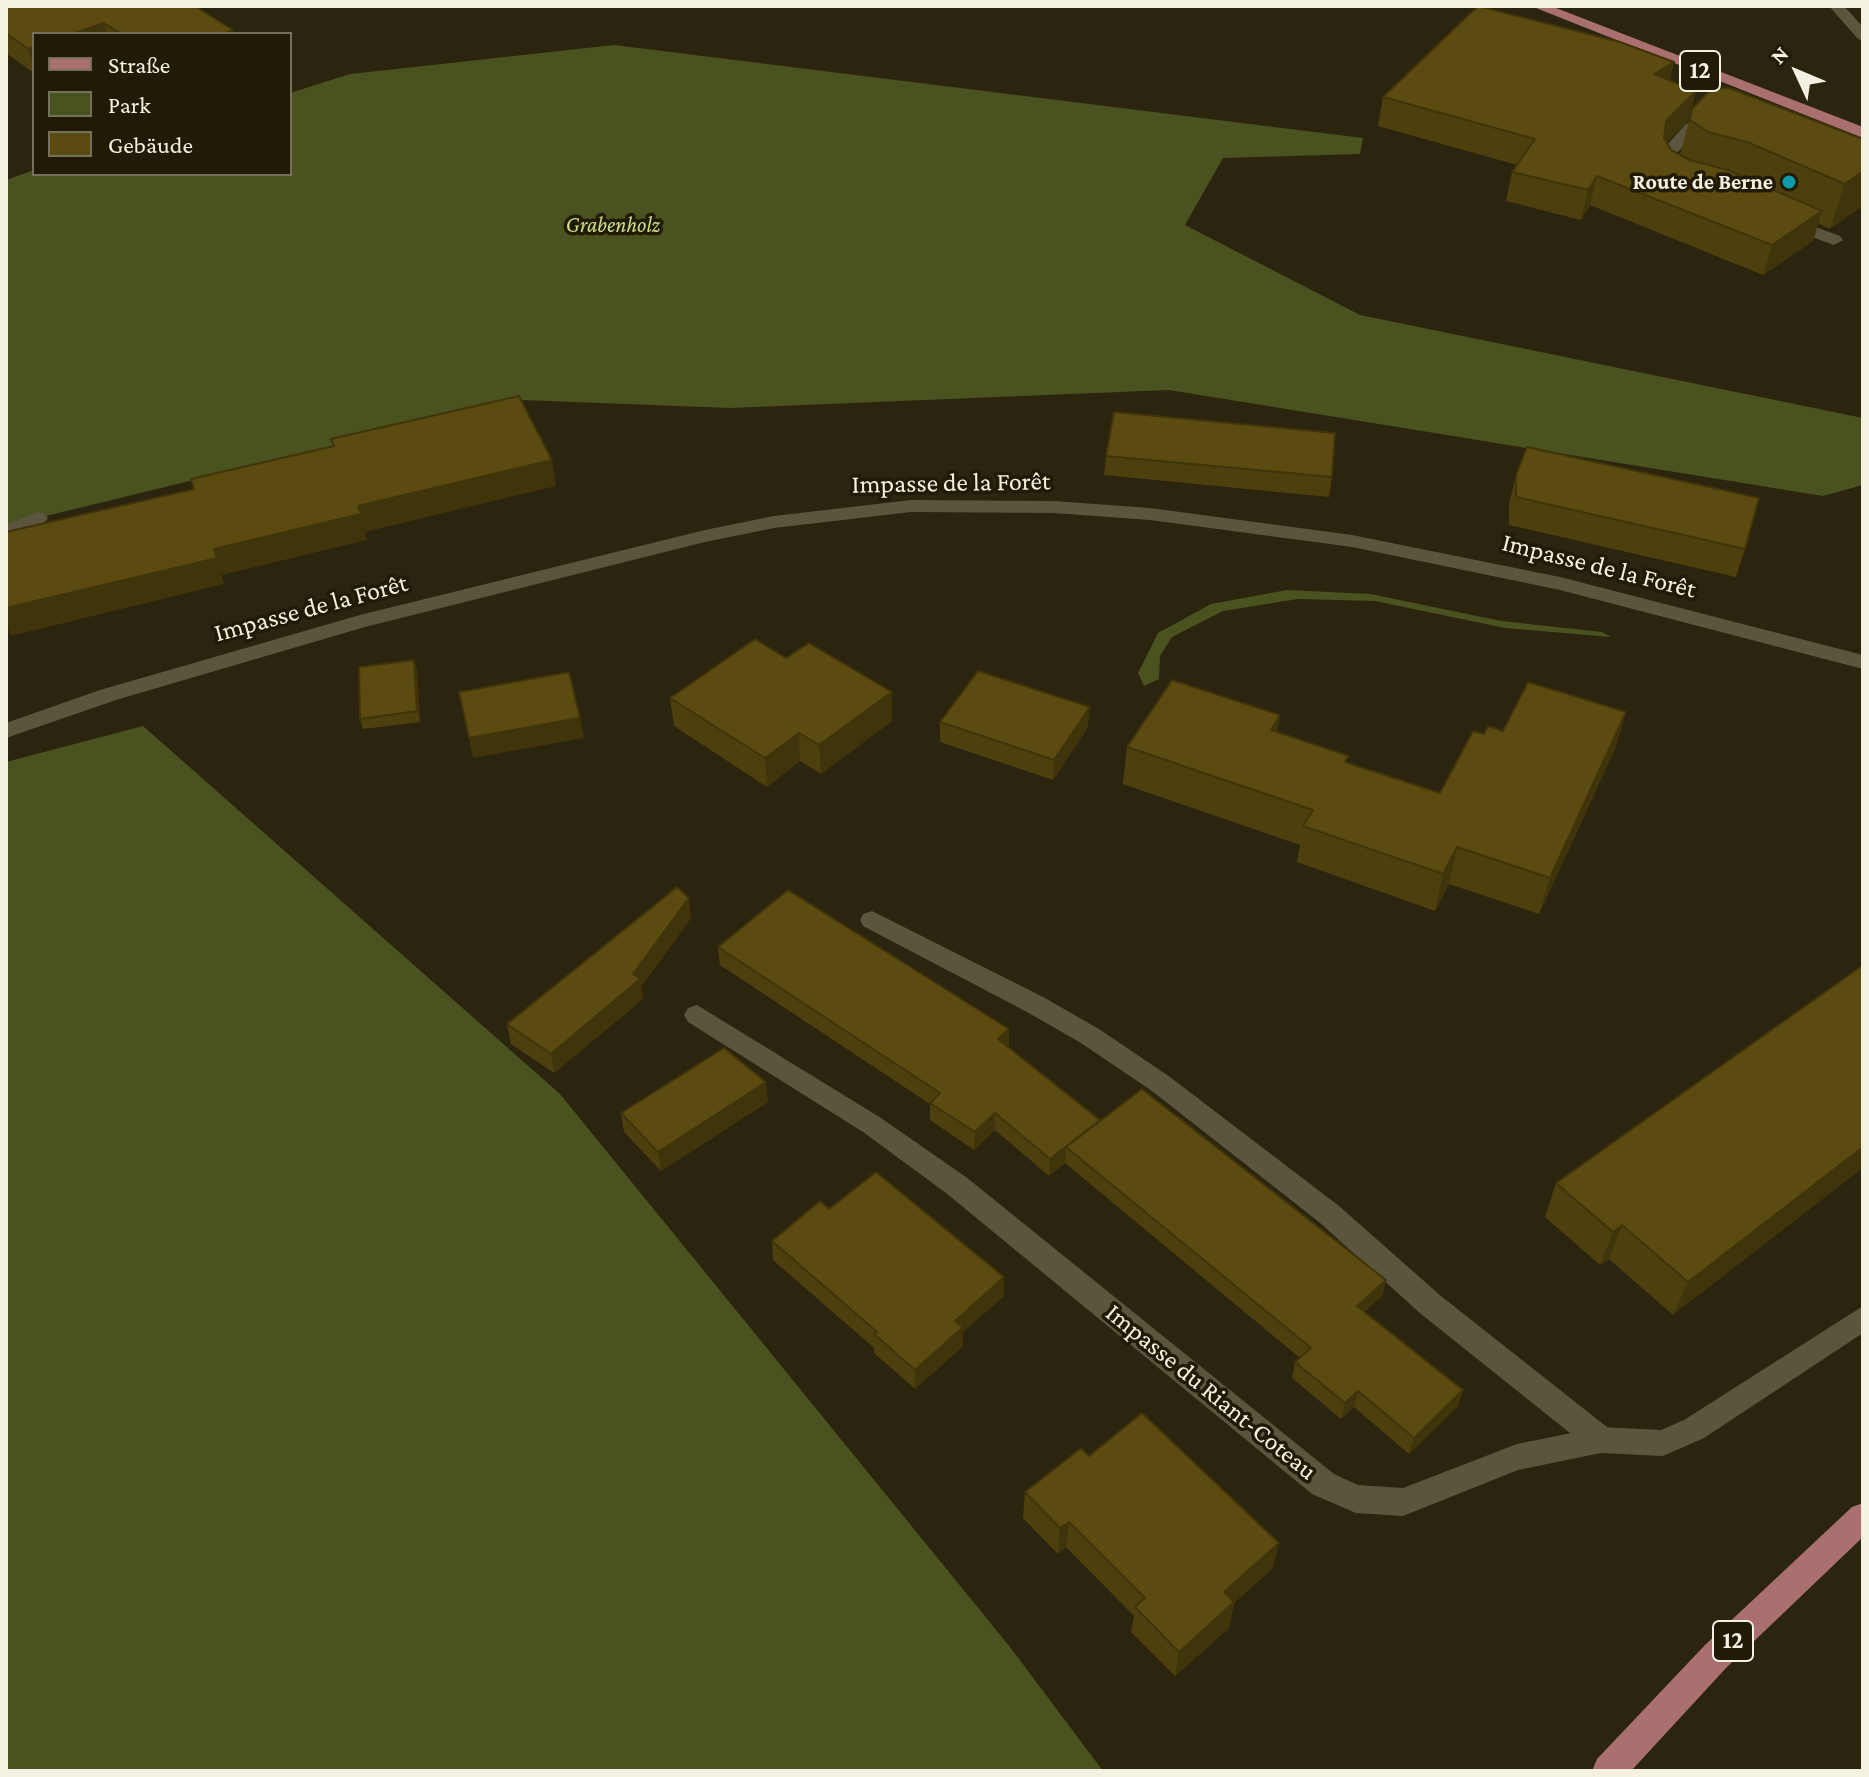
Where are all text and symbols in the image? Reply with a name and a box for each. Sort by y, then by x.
legend [32,32,292,176]
north arrow [1757,32,1837,112]
text: N [1765,41,1794,69]
text: Straße [108,51,170,78]
road number: 12 [1680,51,1720,91]
text: Park [108,91,151,118]
text: Gebäude [108,131,193,158]
place label: Route de Berne [1633,169,1773,195]
marker: Route de Berne [1780,173,1798,191]
park label: Grabenholz [566,212,660,238]
street label: Impasse de la Forêt [851,466,1051,500]
street label: Impasse de la Forêt [1499,527,1699,605]
street label: Impasse de la Forêt [211,567,411,649]
street label: Impasse du Riant-Coteau [1099,1297,1323,1487]
road number: 12 [1713,1621,1753,1661]

